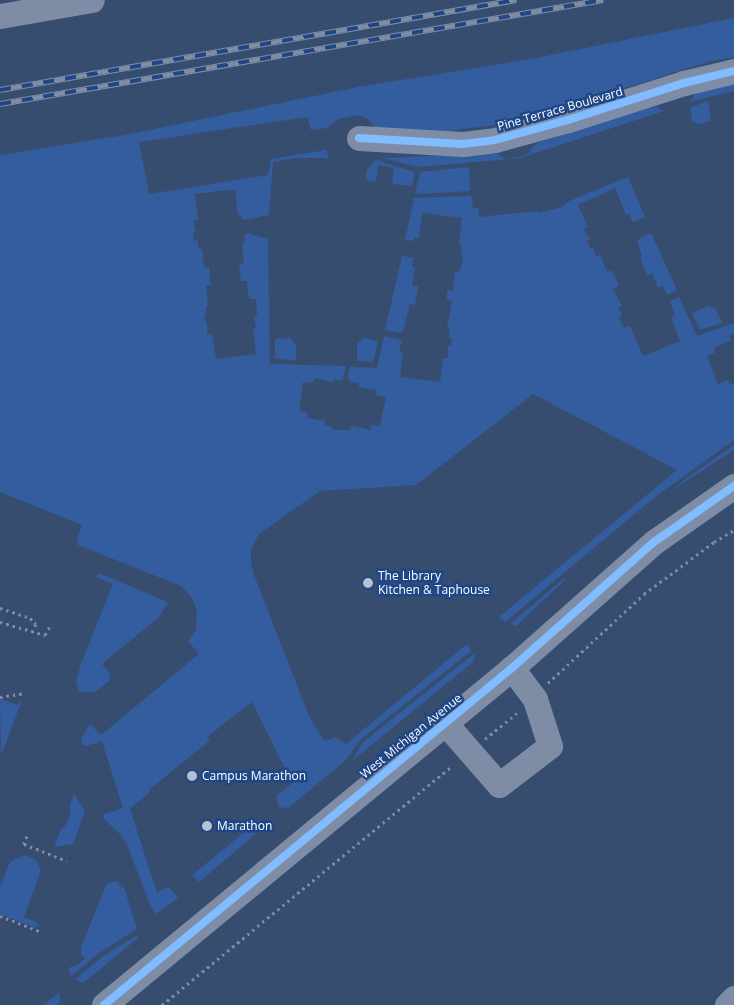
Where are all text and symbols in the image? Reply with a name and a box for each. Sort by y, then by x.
street label: Pine Terrace Boulevard [496,84,624,134]
place label: The Library Kitchen & Taphouse [378,569,490,597]
marker: The Library Kitchen & Taphouse [362,577,374,589]
street label: West Michigan Avenue [357,691,465,781]
place label: Campus Marathon [202,769,306,783]
marker: Campus Marathon [186,770,198,782]
place label: Marathon [217,819,272,833]
marker: Marathon [201,820,213,832]

